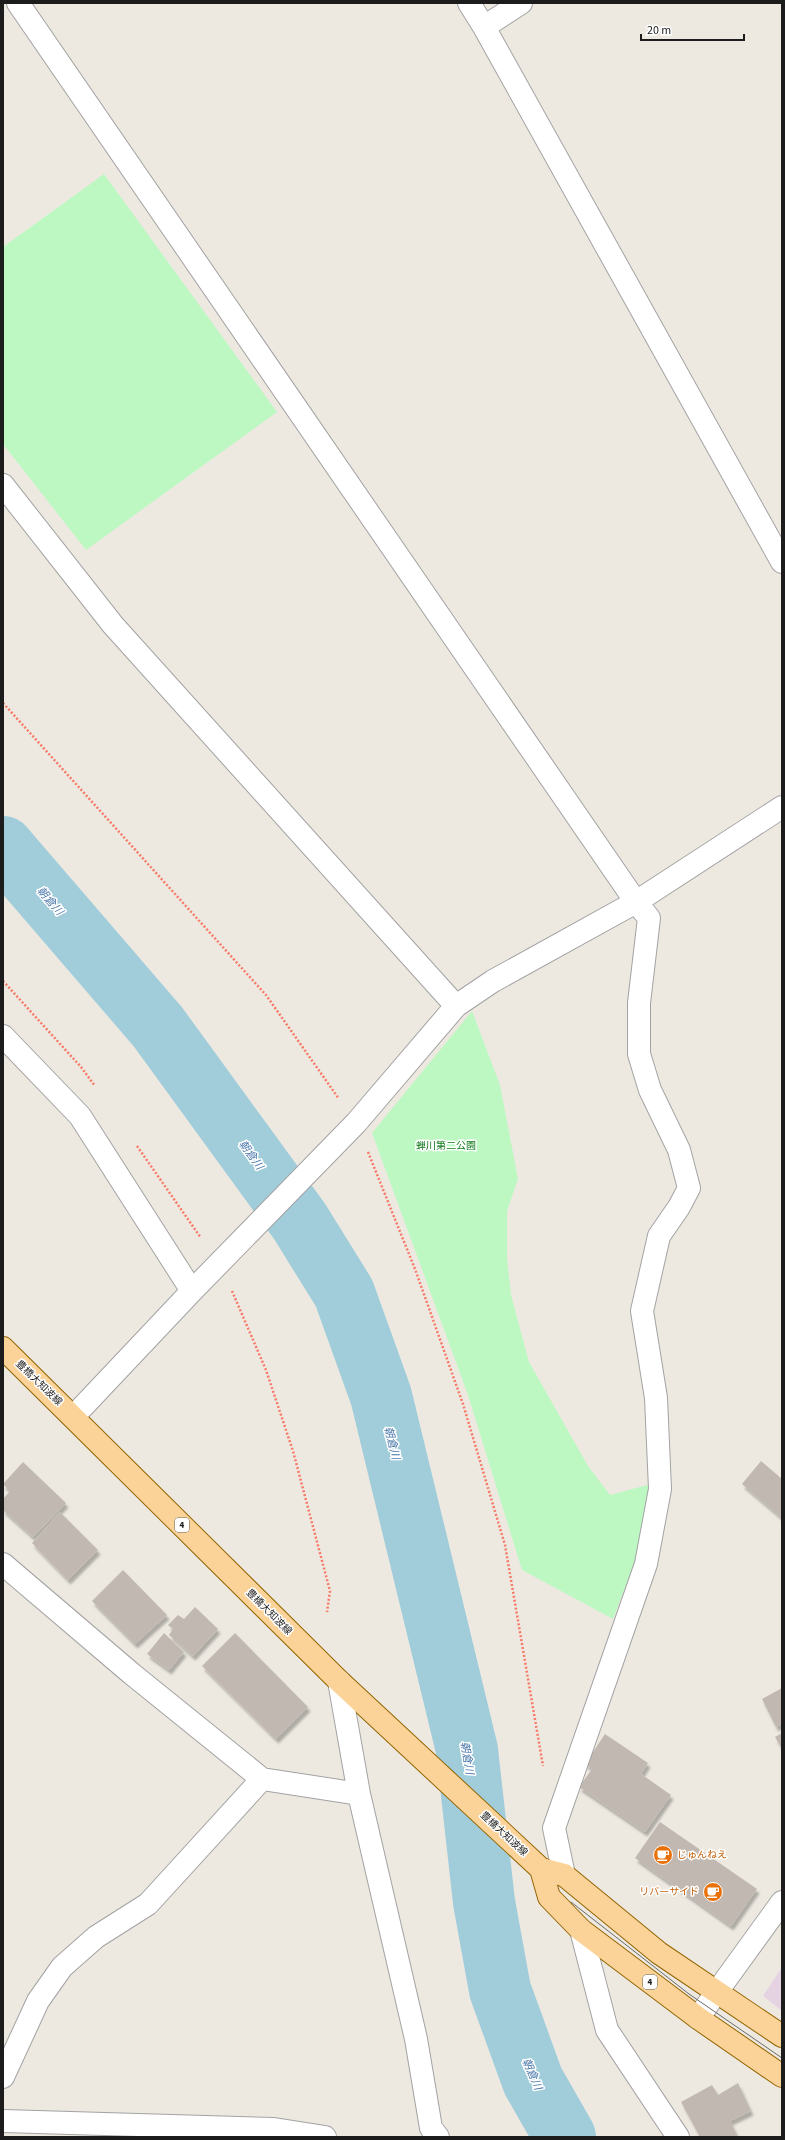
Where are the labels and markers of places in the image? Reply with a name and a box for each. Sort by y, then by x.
cafe icon: じゅんねえ [652,1844,674,1866]
place label: じゅんねえ [677,1848,727,1862]
cafe icon: リバーサイド [702,1881,724,1903]
place label: リバーサイド [639,1885,699,1899]

